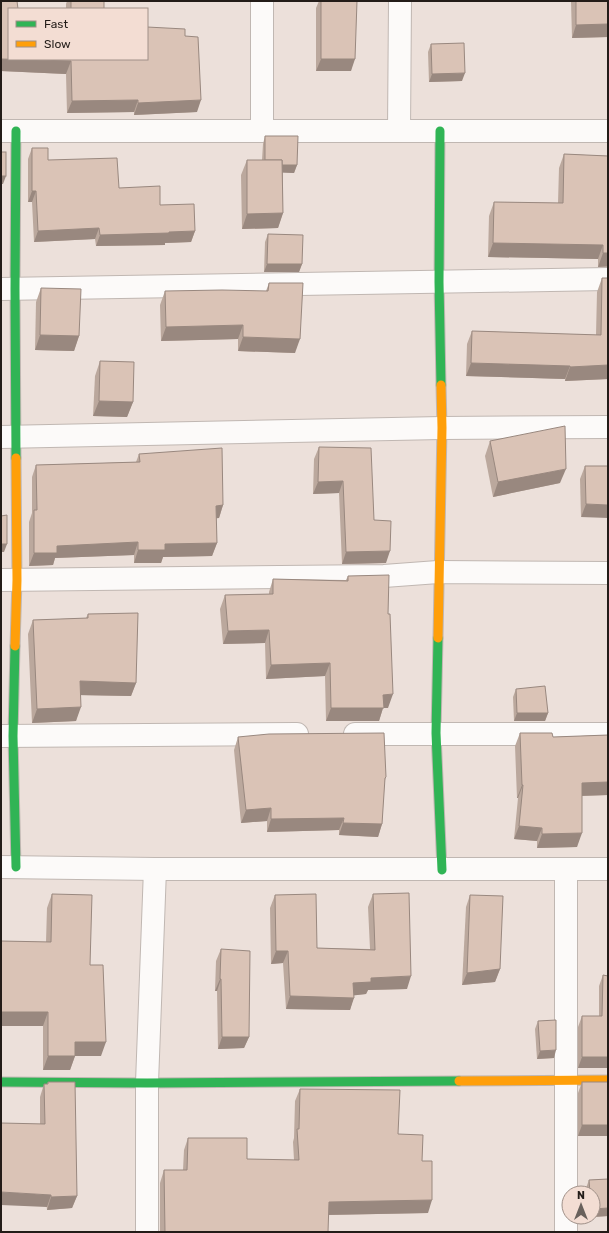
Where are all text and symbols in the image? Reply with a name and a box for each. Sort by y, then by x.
legend [8,8,148,60]
text: Fast [44,17,68,31]
text: Slow [44,37,71,51]
north arrow [561,1185,601,1225]
text: N [577,1189,585,1202]

